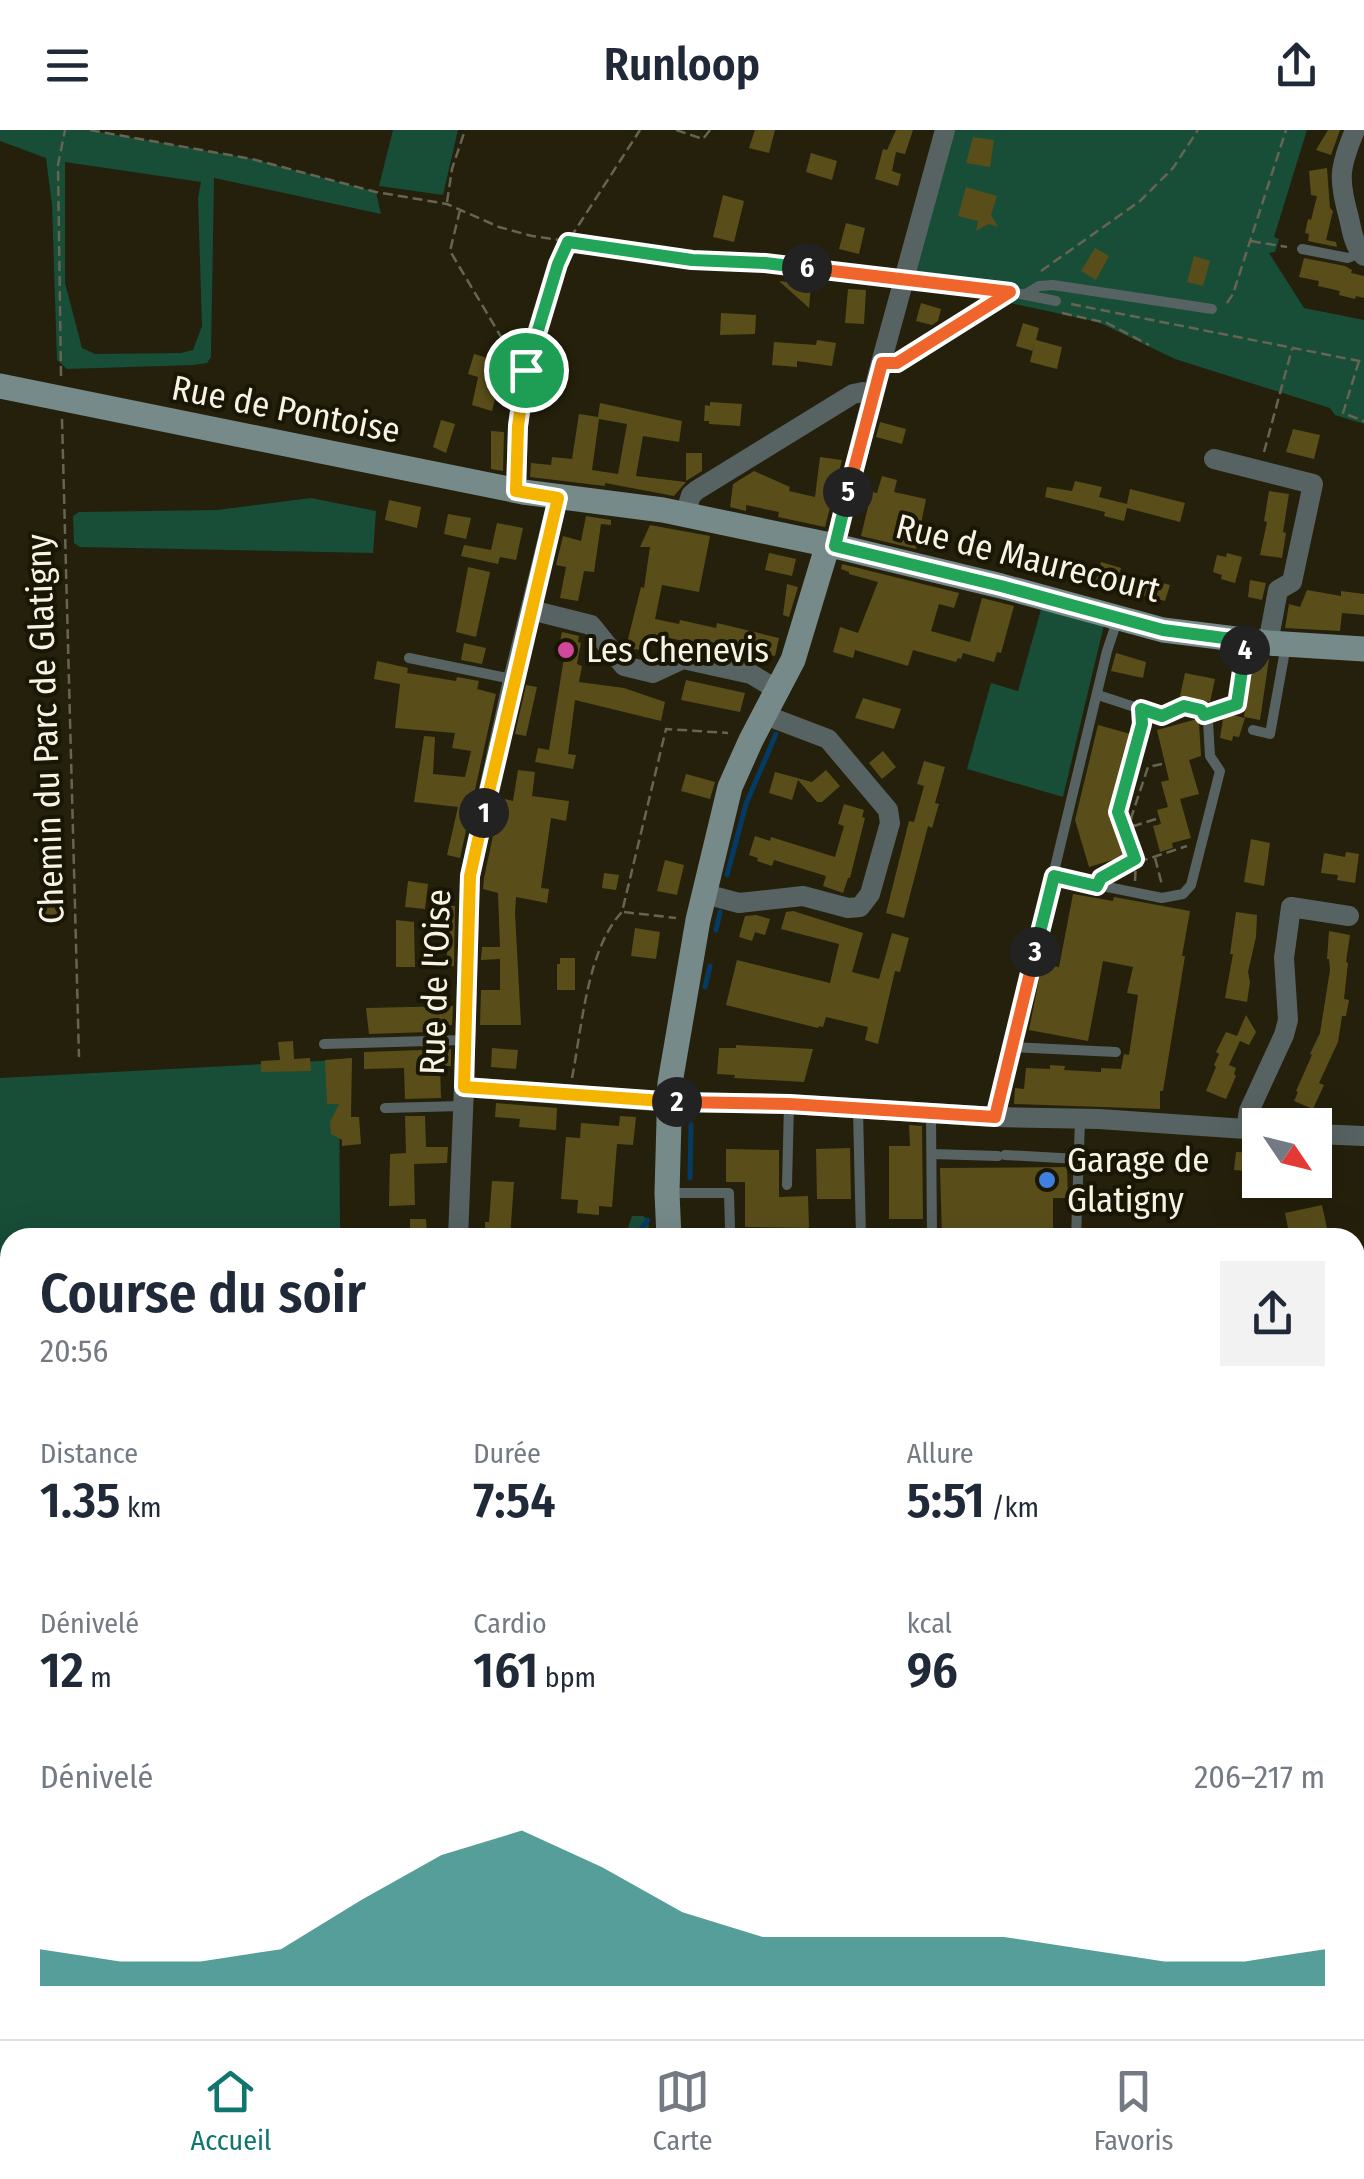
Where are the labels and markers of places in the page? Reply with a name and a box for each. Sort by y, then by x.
pin: 6 [782,243,832,293]
pin [484,328,569,413]
pin: 5 [823,467,873,517]
pin: 4 [1220,625,1270,675]
place label: Les Chenevis [586,629,769,671]
marker: Les Chenevis [555,639,577,661]
pin: 1 [459,788,509,838]
pin: 3 [1010,927,1060,977]
pin: 2 [652,1077,702,1127]
place label: Garage de Glatigny [1067,1139,1210,1221]
marker: Garage de Glatigny [1036,1169,1058,1191]

